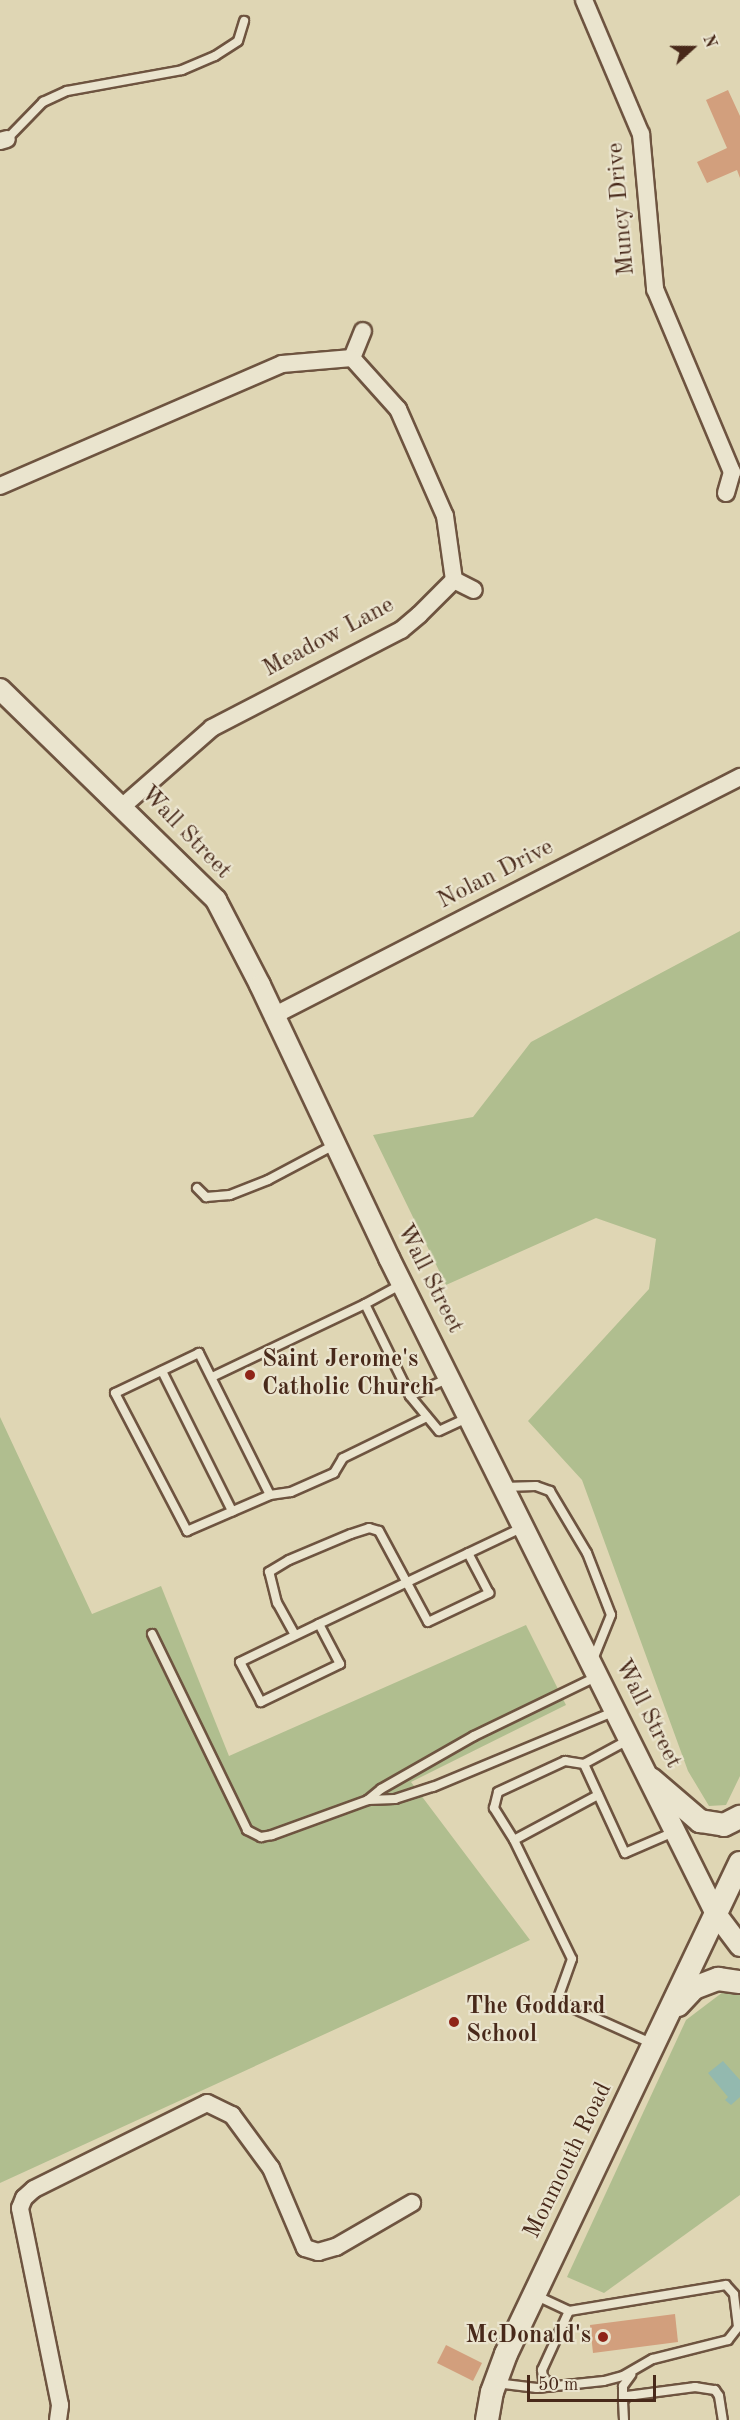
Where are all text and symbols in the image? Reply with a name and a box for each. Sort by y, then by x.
north arrow [662,18,722,78]
text: N [699,33,718,50]
street label: Muncy Drive [602,141,642,277]
street label: Meadow Lane [259,591,399,685]
street label: Wall Street [133,780,237,886]
street label: Nolan Drive [433,834,559,916]
street label: Wall Street [389,1220,469,1338]
place label: Saint Jerome's Catholic Church [262,1347,434,1403]
marker: Saint Jerome's Catholic Church [243,1368,257,1382]
street label: Wall Street [607,1655,687,1773]
place label: The Goddard School [466,1994,605,2050]
marker: The Goddard School [447,2015,461,2029]
street label: Monmouth Road [519,2078,619,2244]
place label: McDonald's [466,2323,591,2351]
marker: McDonald's [596,2330,610,2344]
scale bar [530,2363,659,2401]
text: 50 m [538,2376,578,2394]

